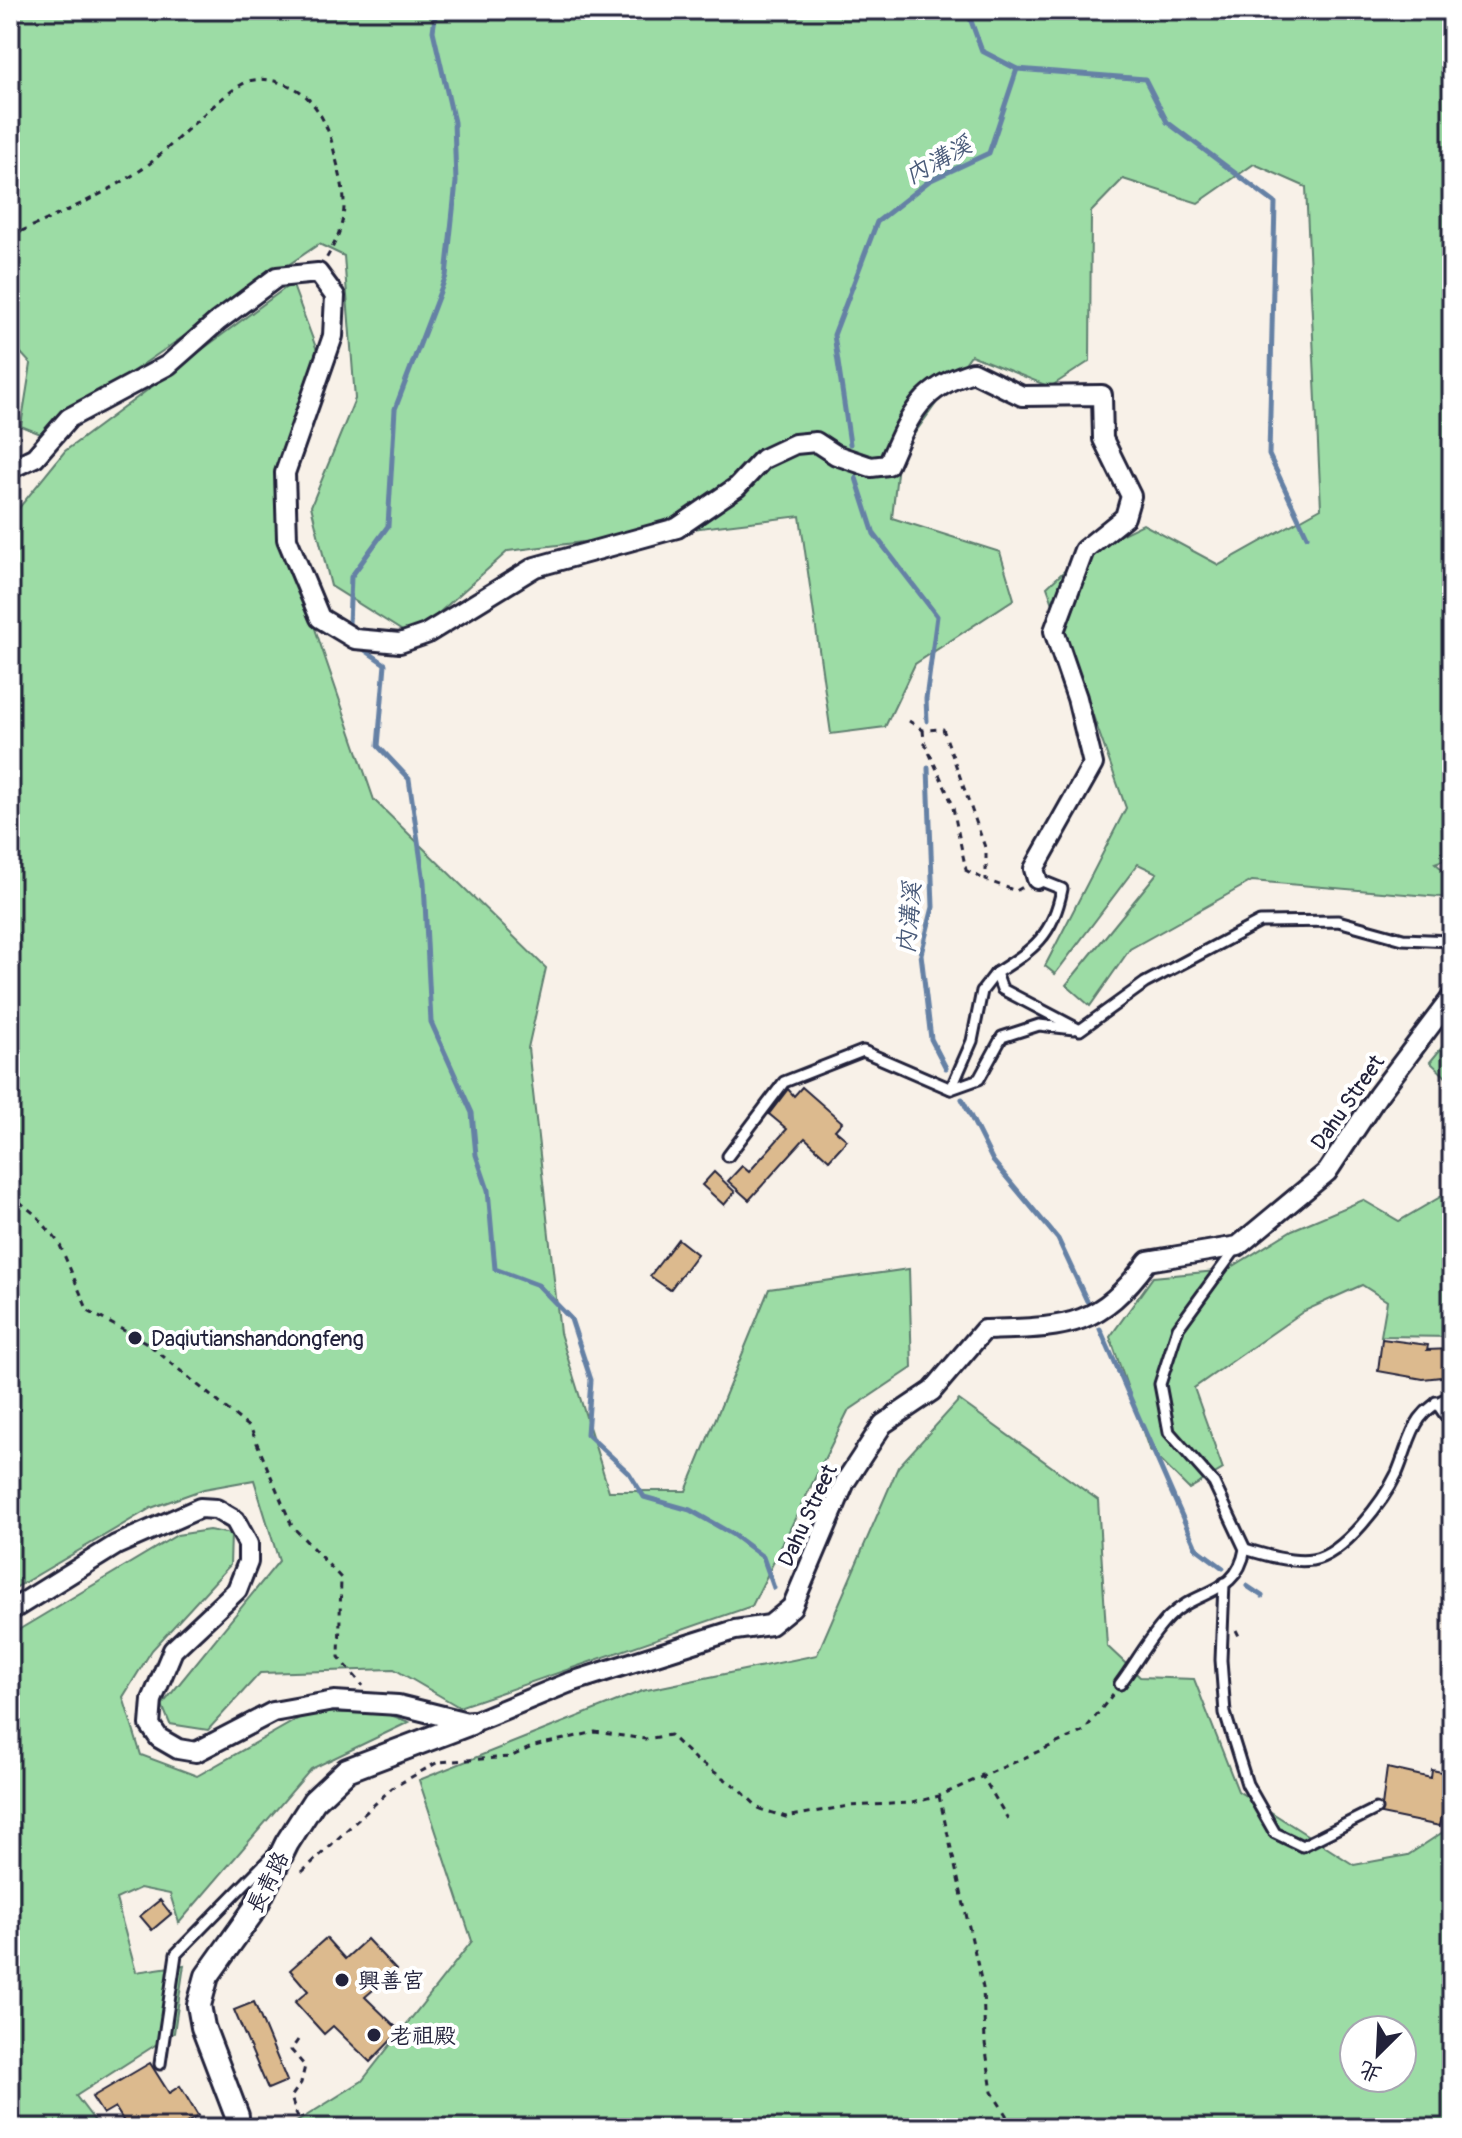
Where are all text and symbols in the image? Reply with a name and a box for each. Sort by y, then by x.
water label: 內溝溪 [900,129,979,191]
water label: 內溝溪 [892,879,927,955]
street label: Dahu Street [1305,1049,1391,1156]
place label: Daqiutianshandongfeng [151,1325,364,1353]
marker: Daqiutianshandongfeng [126,1329,144,1347]
street label: Dahu Street [772,1460,844,1571]
street label: 長青路 [240,1847,295,1918]
place label: 興善宮 [358,1967,424,1995]
marker: 興善宮 [333,1971,351,1989]
north arrow [1338,2014,1418,2094]
place label: 老祖殿 [390,2022,456,2050]
marker: 老祖殿 [365,2026,383,2044]
text: 北 [1355,2054,1386,2089]

